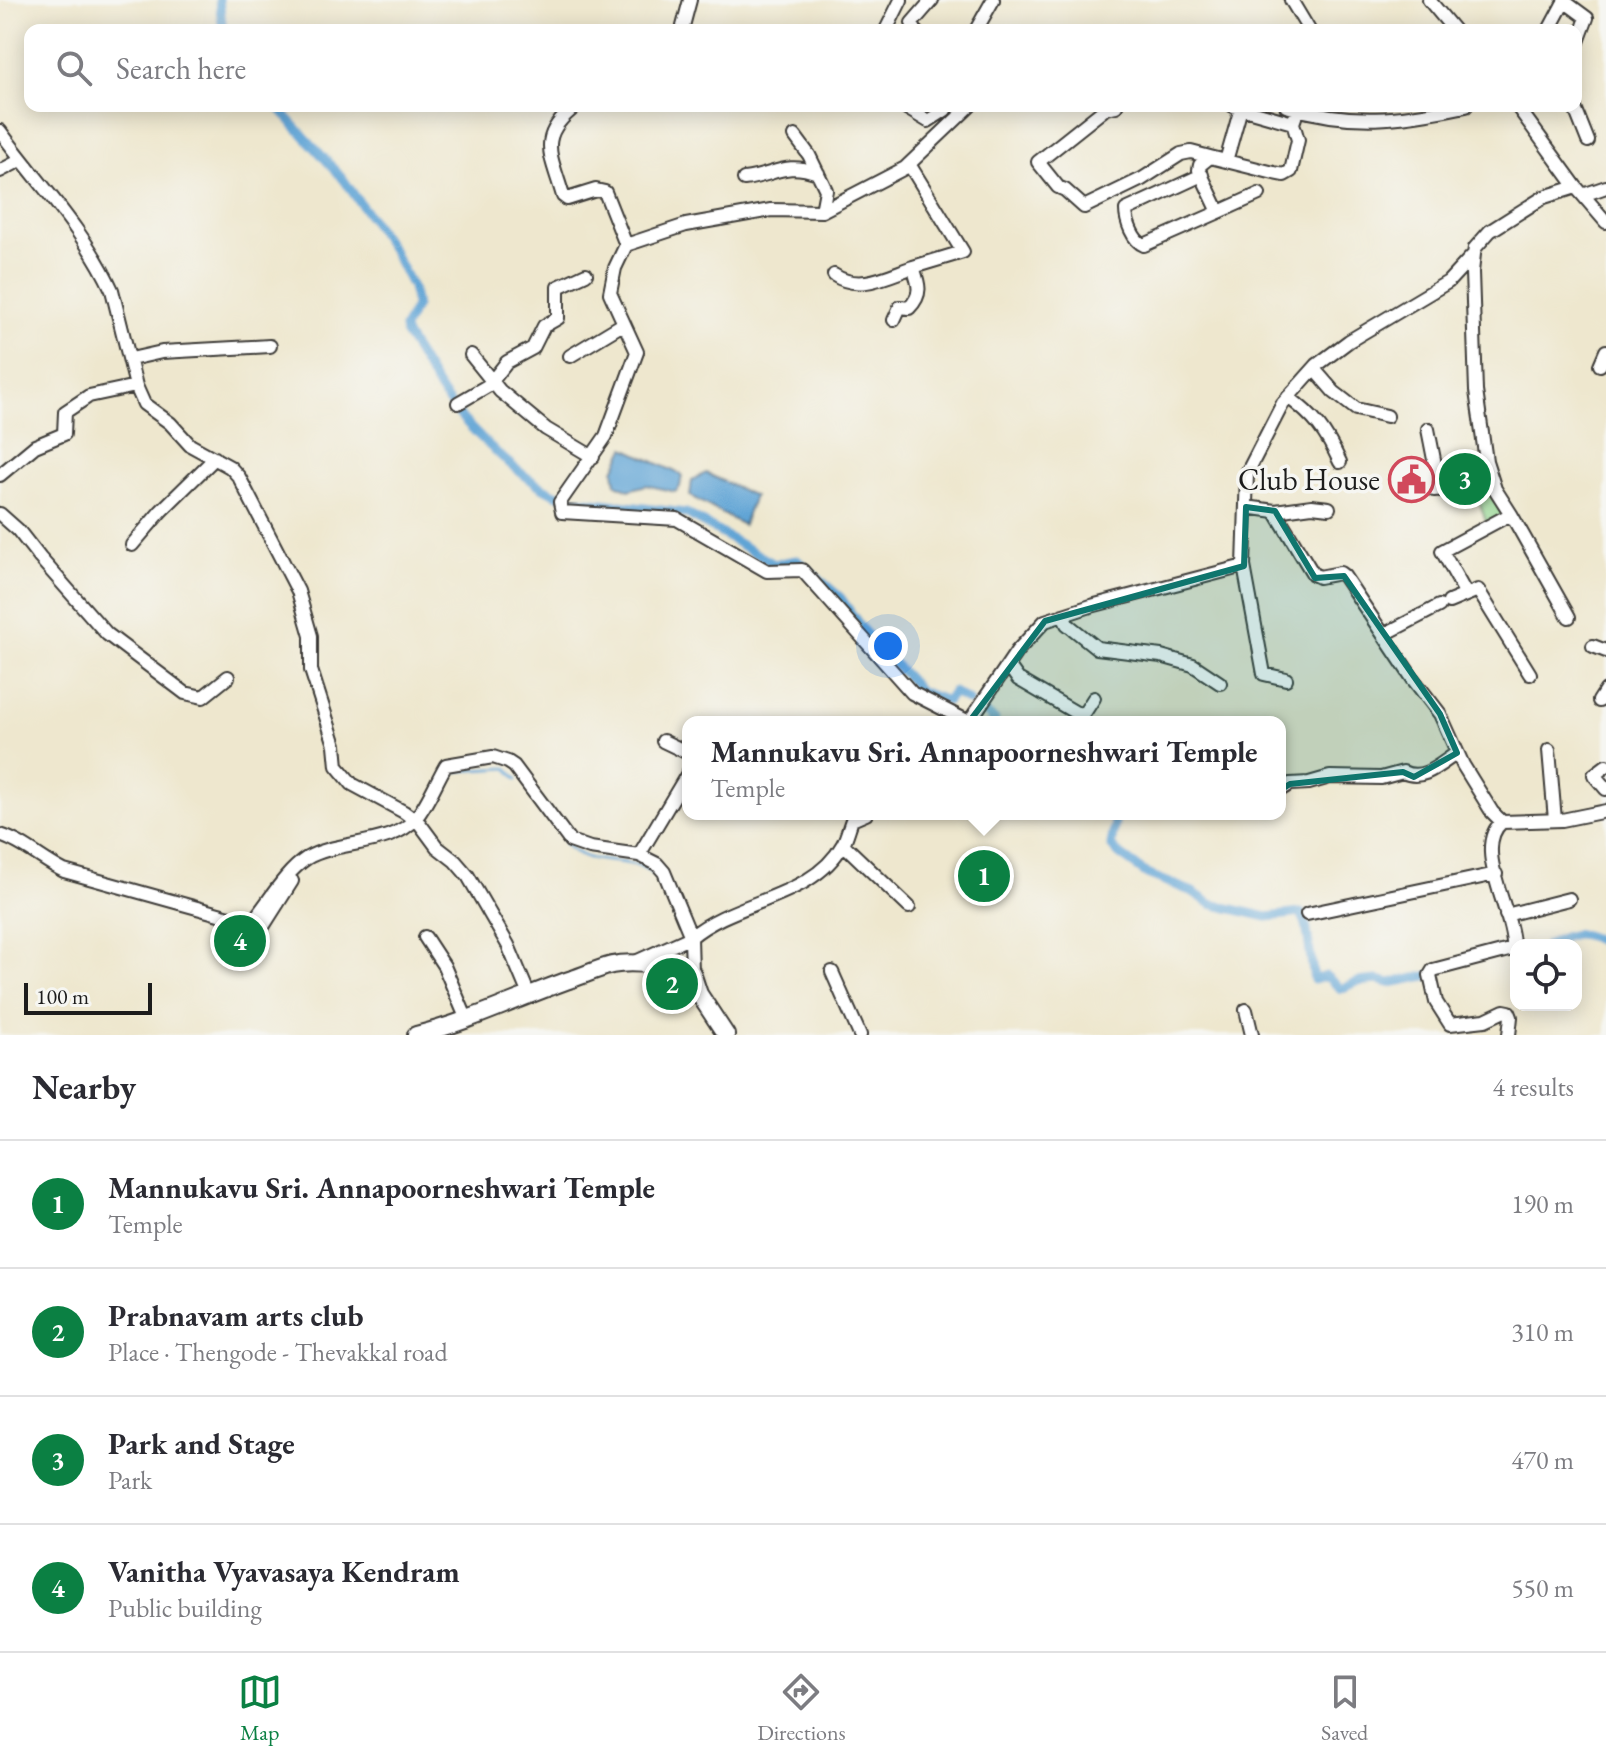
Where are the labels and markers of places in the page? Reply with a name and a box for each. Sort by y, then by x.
pin: 3 [1439,449,1491,509]
public building icon: Club House [1387,456,1435,504]
place label: Club House [1238,460,1380,499]
pin: 1 [958,846,1010,906]
pin: 4 [214,911,266,971]
pin: 2 [646,954,698,1014]

